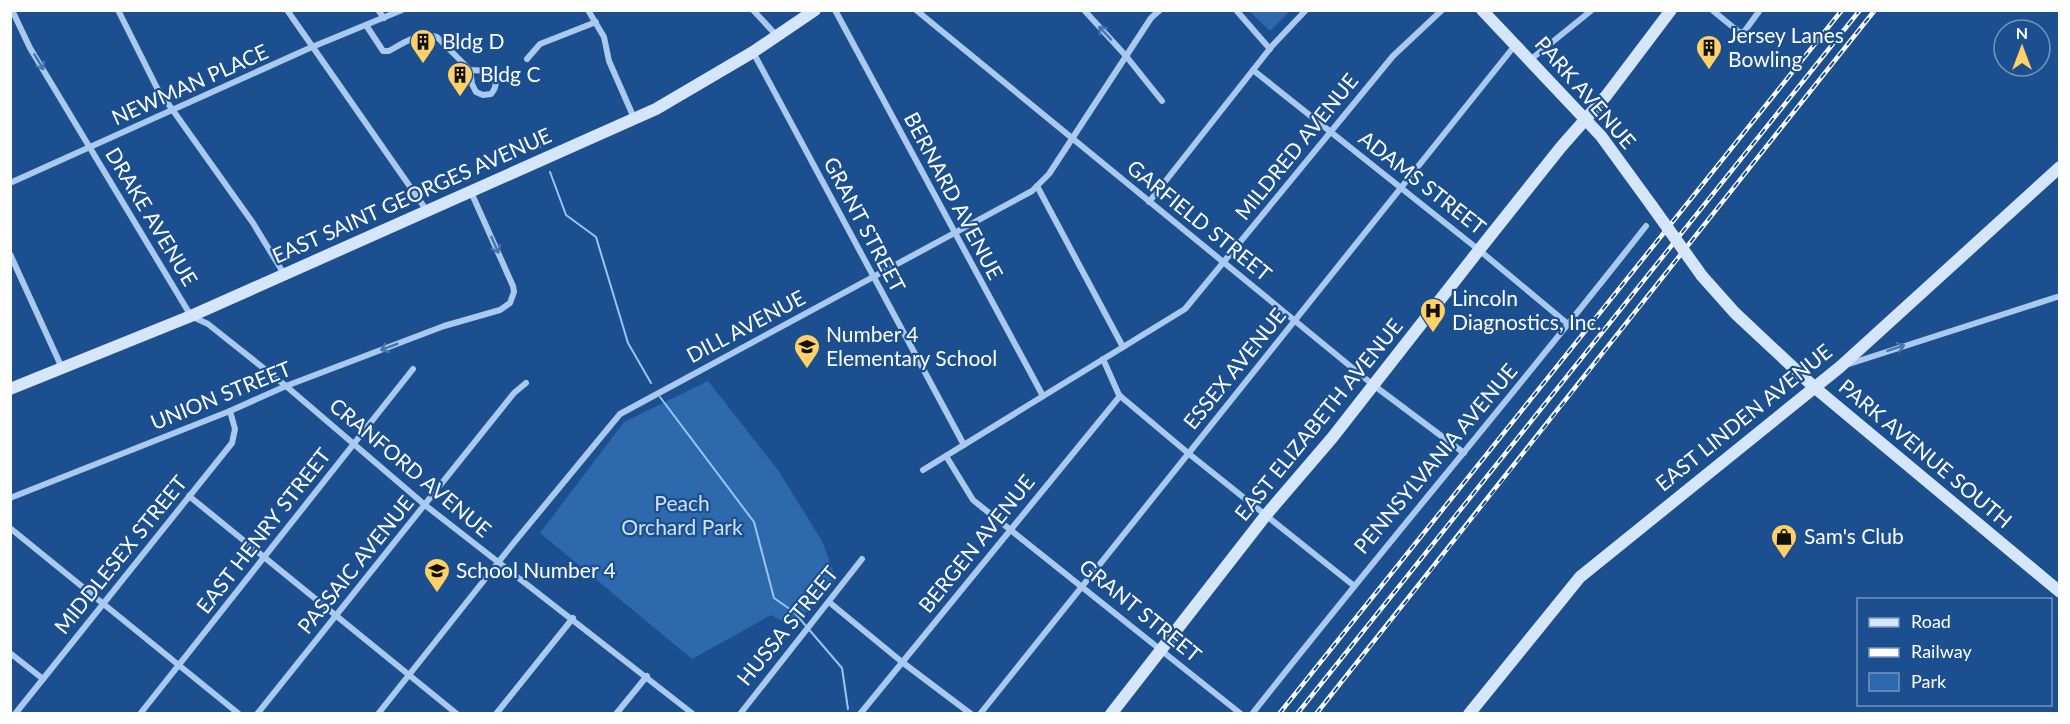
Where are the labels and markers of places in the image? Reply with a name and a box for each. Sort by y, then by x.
place label: Jersey Lanes Bowling [1728,22,1844,71]
building icon: Bldg D [408,27,438,65]
place label: Bldg D [442,28,504,53]
building icon: Jersey Lanes Bowling [1694,33,1724,71]
building icon: Bldg C [445,60,475,98]
place label: Bldg C [480,61,540,86]
place label: Lincoln Diagnostics, Inc. [1452,285,1602,334]
hospital icon: Lincoln Diagnostics, Inc. [1418,296,1448,334]
place label: Number 4 Elementary School [826,321,997,370]
school or university icon: Number 4 Elementary School [792,332,822,370]
shop icon: Sam's Club [1769,522,1799,560]
place label: Sam's Club [1804,523,1904,548]
school or university icon: School Number 4 [422,556,452,594]
place label: School Number 4 [456,557,616,582]

